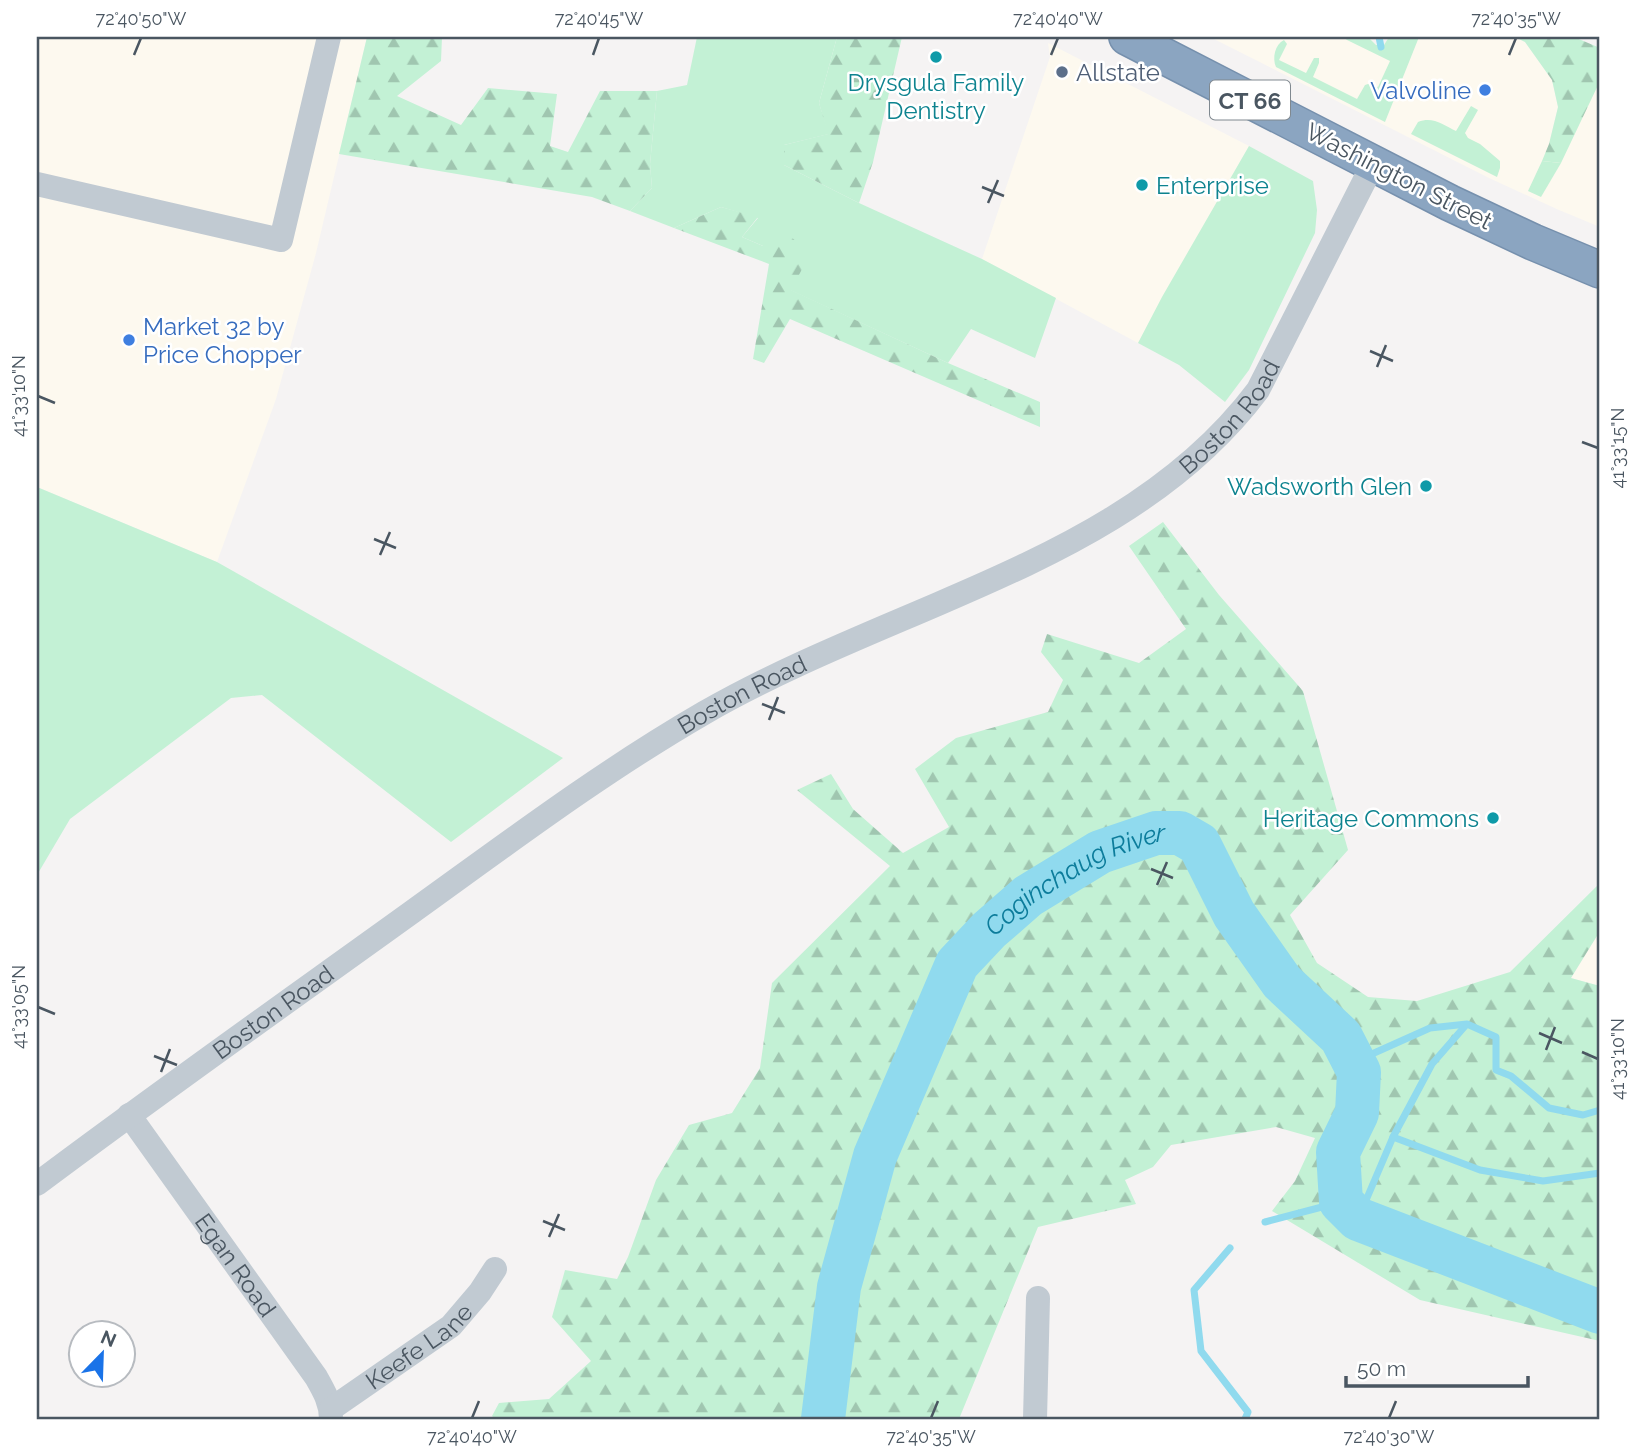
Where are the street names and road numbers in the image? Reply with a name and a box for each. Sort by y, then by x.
road number: CT 66 [1210,80,1290,120]
street label: Washington Street [1301,116,1497,236]
street label: Boston Road [1173,355,1285,480]
street label: Boston Road [672,649,811,740]
street label: Boston Road [207,959,339,1065]
street label: Egan Road [189,1208,283,1322]
street label: Keefe Lane [360,1298,478,1395]

